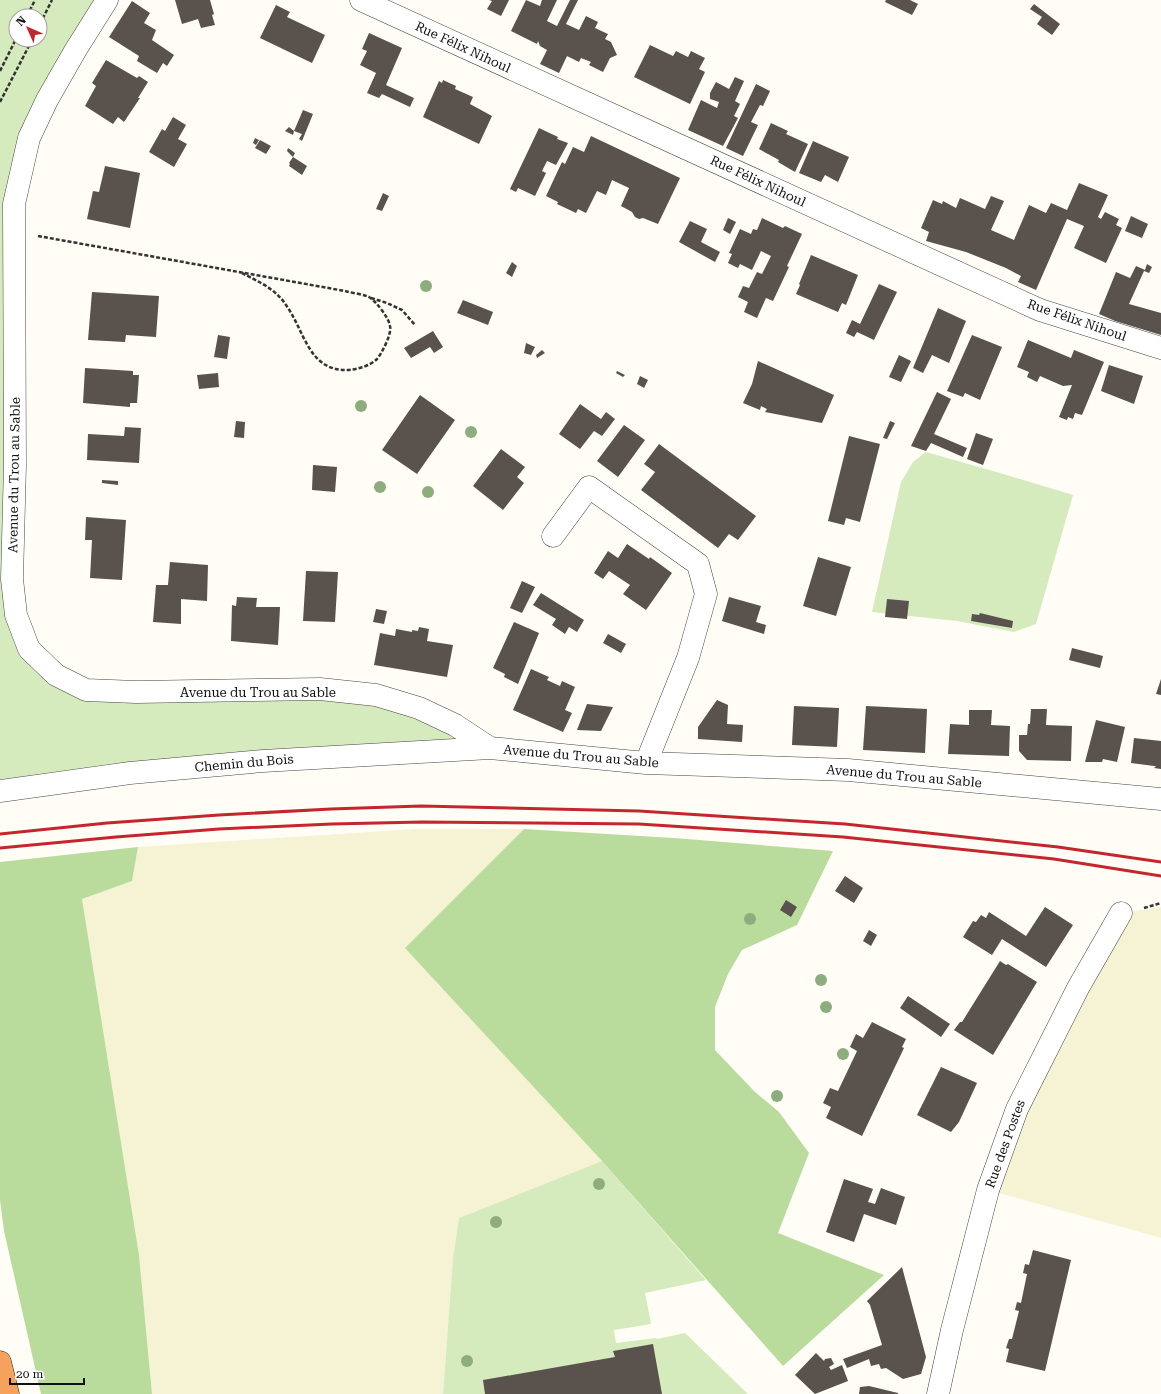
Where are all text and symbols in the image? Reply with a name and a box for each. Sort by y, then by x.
north arrow [8,8,48,48]
text: N [14,13,29,29]
street label: Rue Félix Nihoul [413,18,513,76]
street label: Rue Félix Nihoul [708,152,808,210]
street label: Rue Félix Nihoul [1026,296,1128,344]
street label: Avenue du Trou au Sable [5,397,23,553]
street label: Avenue du Trou au Sable [180,685,336,700]
street label: Avenue du Trou au Sable [503,742,659,770]
street label: Chemin du Bois [194,751,294,775]
street label: Avenue du Trou au Sable [826,762,982,790]
street label: Rue des Postes [982,1098,1028,1190]
scale bar [10,1360,84,1386]
text: 20 m [16,1367,43,1381]

